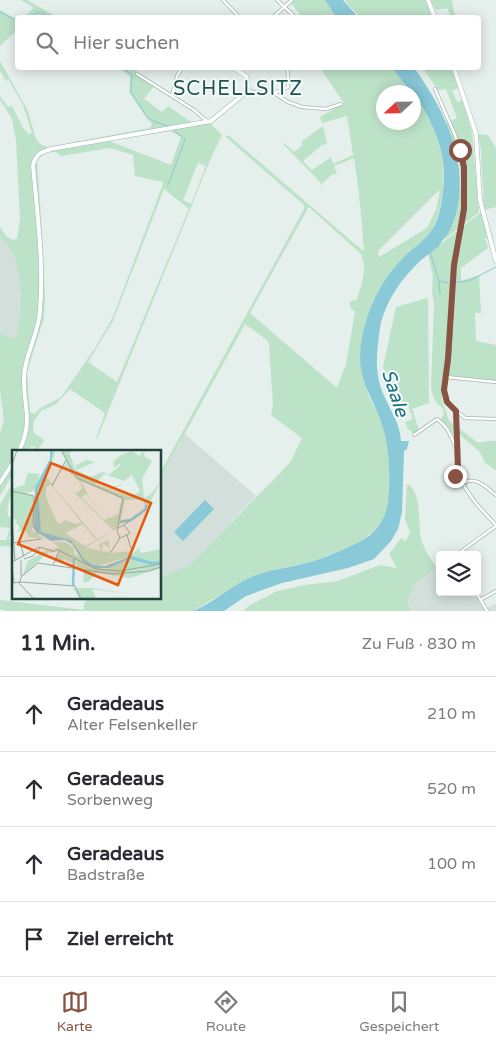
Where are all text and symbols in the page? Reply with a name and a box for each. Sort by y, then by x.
search box [15,15,481,70]
icon: search [33,29,61,57]
text: Hier suchen [73,32,180,54]
district label: SCHELLSITZ [173,77,303,101]
north arrow [376,85,421,130]
route start [449,139,472,162]
water label: Saale [377,367,413,421]
inset map [12,450,161,598]
route end [444,465,467,488]
map controls [436,551,481,596]
button: layers [436,551,481,596]
text: 11 Min. [20,631,95,656]
text: Zu Fuß · 830 m [362,634,476,654]
text: Geradeaus [67,693,164,715]
icon: ahead [20,700,48,728]
text: 210 m [427,704,476,724]
text: Alter Felsenkeller [67,715,198,735]
text: Geradeaus [67,768,164,790]
icon: ahead [20,775,48,803]
text: 520 m [427,779,476,799]
text: Sorbenweg [67,790,153,810]
text: Geradeaus [67,843,164,865]
icon: ahead [20,850,48,878]
text: 100 m [427,854,476,874]
text: Badstraße [67,865,145,885]
icon: arrive [20,925,48,953]
text: Ziel erreicht [67,928,174,950]
tab: Karte [57,988,92,1035]
tab: Route [206,988,246,1035]
tab: Gespeichert [359,988,439,1035]

